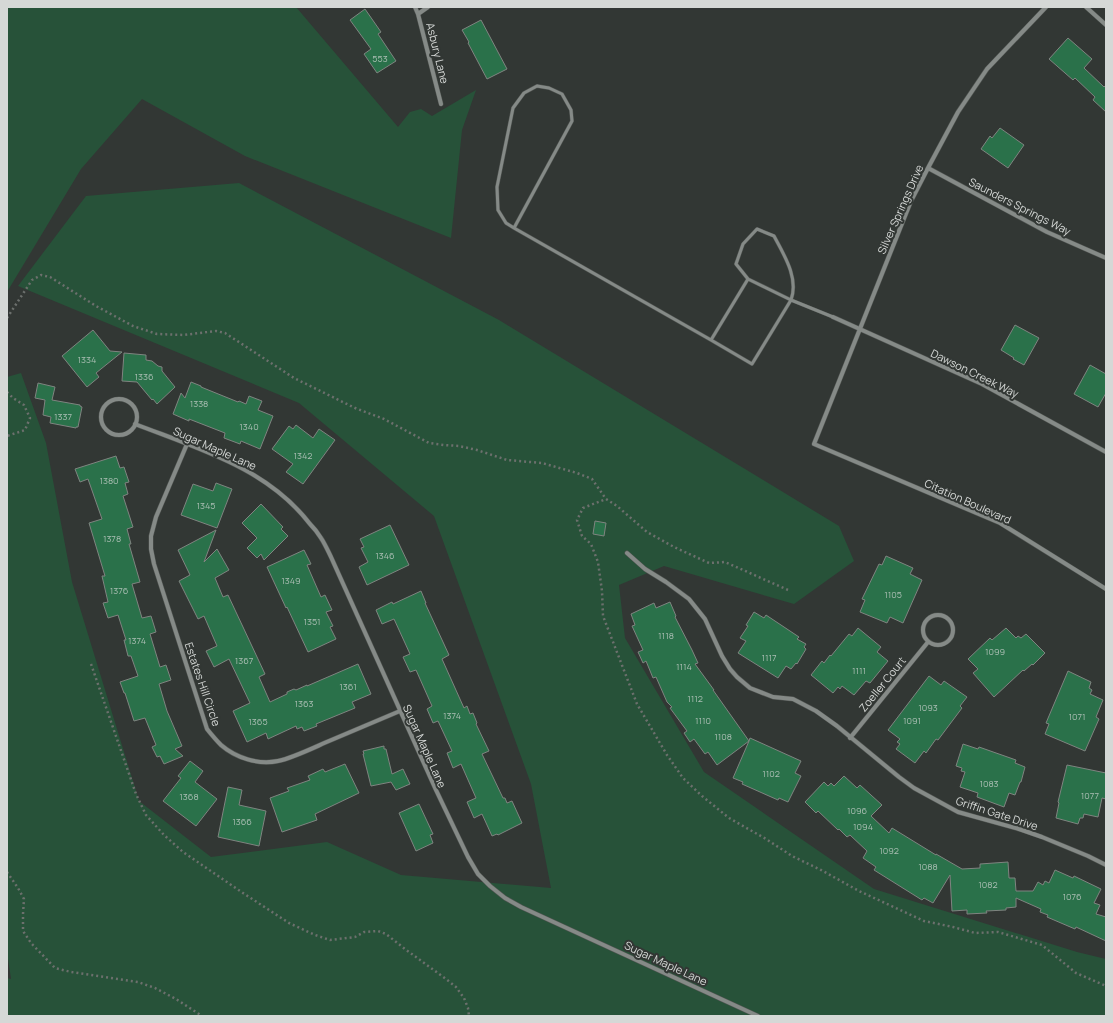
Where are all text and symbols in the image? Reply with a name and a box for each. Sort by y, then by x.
street label: Asbury Lane [423,21,453,86]
house number: 553 [372,52,388,65]
street label: Silver Springs Drive [874,161,927,256]
street label: Saunders Springs Way [966,174,1074,238]
street label: Dawson Creek Way [929,345,1022,401]
house number: 1334 [78,353,96,366]
house number: 1336 [134,370,154,383]
house number: 1338 [190,397,208,410]
house number: 1337 [54,410,72,423]
house number: 1340 [239,420,259,433]
street label: Sugar Maple Lane [171,423,260,473]
house number: 1342 [294,449,312,462]
house number: 1380 [99,474,119,487]
street label: Citation Boulevard [922,475,1014,527]
house number: 1345 [197,499,216,512]
house number: 1378 [103,532,121,545]
house number: 1346 [375,549,395,562]
house number: 1349 [281,574,301,587]
house number: 1376 [110,584,129,597]
house number: 1105 [884,588,902,601]
house number: 1351 [303,615,321,628]
house number: 1118 [658,629,674,642]
house number: 1374 [128,634,146,647]
street label: Estates Hill Circle [182,640,225,728]
house number: 1099 [985,645,1005,658]
house number: 1117 [761,651,777,664]
street label: Zoeller Court [855,653,909,715]
house number: 1367 [235,654,254,667]
house number: 1114 [676,660,692,673]
house number: 1111 [852,664,866,677]
house number: 1361 [339,680,357,693]
house number: 1112 [687,692,703,705]
house number: 1363 [294,697,314,710]
house number: 1093 [918,701,938,714]
street label: Sugar Maple Lane [400,702,450,791]
house number: 1374 [443,709,461,722]
house number: 1071 [1068,710,1086,723]
house number: 1110 [695,714,711,727]
house number: 1091 [903,714,921,727]
house number: 1365 [248,715,268,728]
house number: 1108 [714,730,732,743]
house number: 1102 [762,767,780,780]
house number: 1083 [979,777,999,790]
house number: 1077 [1081,789,1100,802]
house number: 1368 [179,790,199,803]
street label: Griffin Gate Drive [954,793,1040,834]
house number: 1096 [847,804,867,817]
house number: 1366 [232,815,252,828]
house number: 1094 [853,820,873,833]
house number: 1092 [879,844,899,857]
house number: 1088 [918,860,938,873]
house number: 1082 [978,878,998,891]
house number: 1076 [1062,890,1082,903]
street label: Sugar Maple Lane [622,937,710,989]

